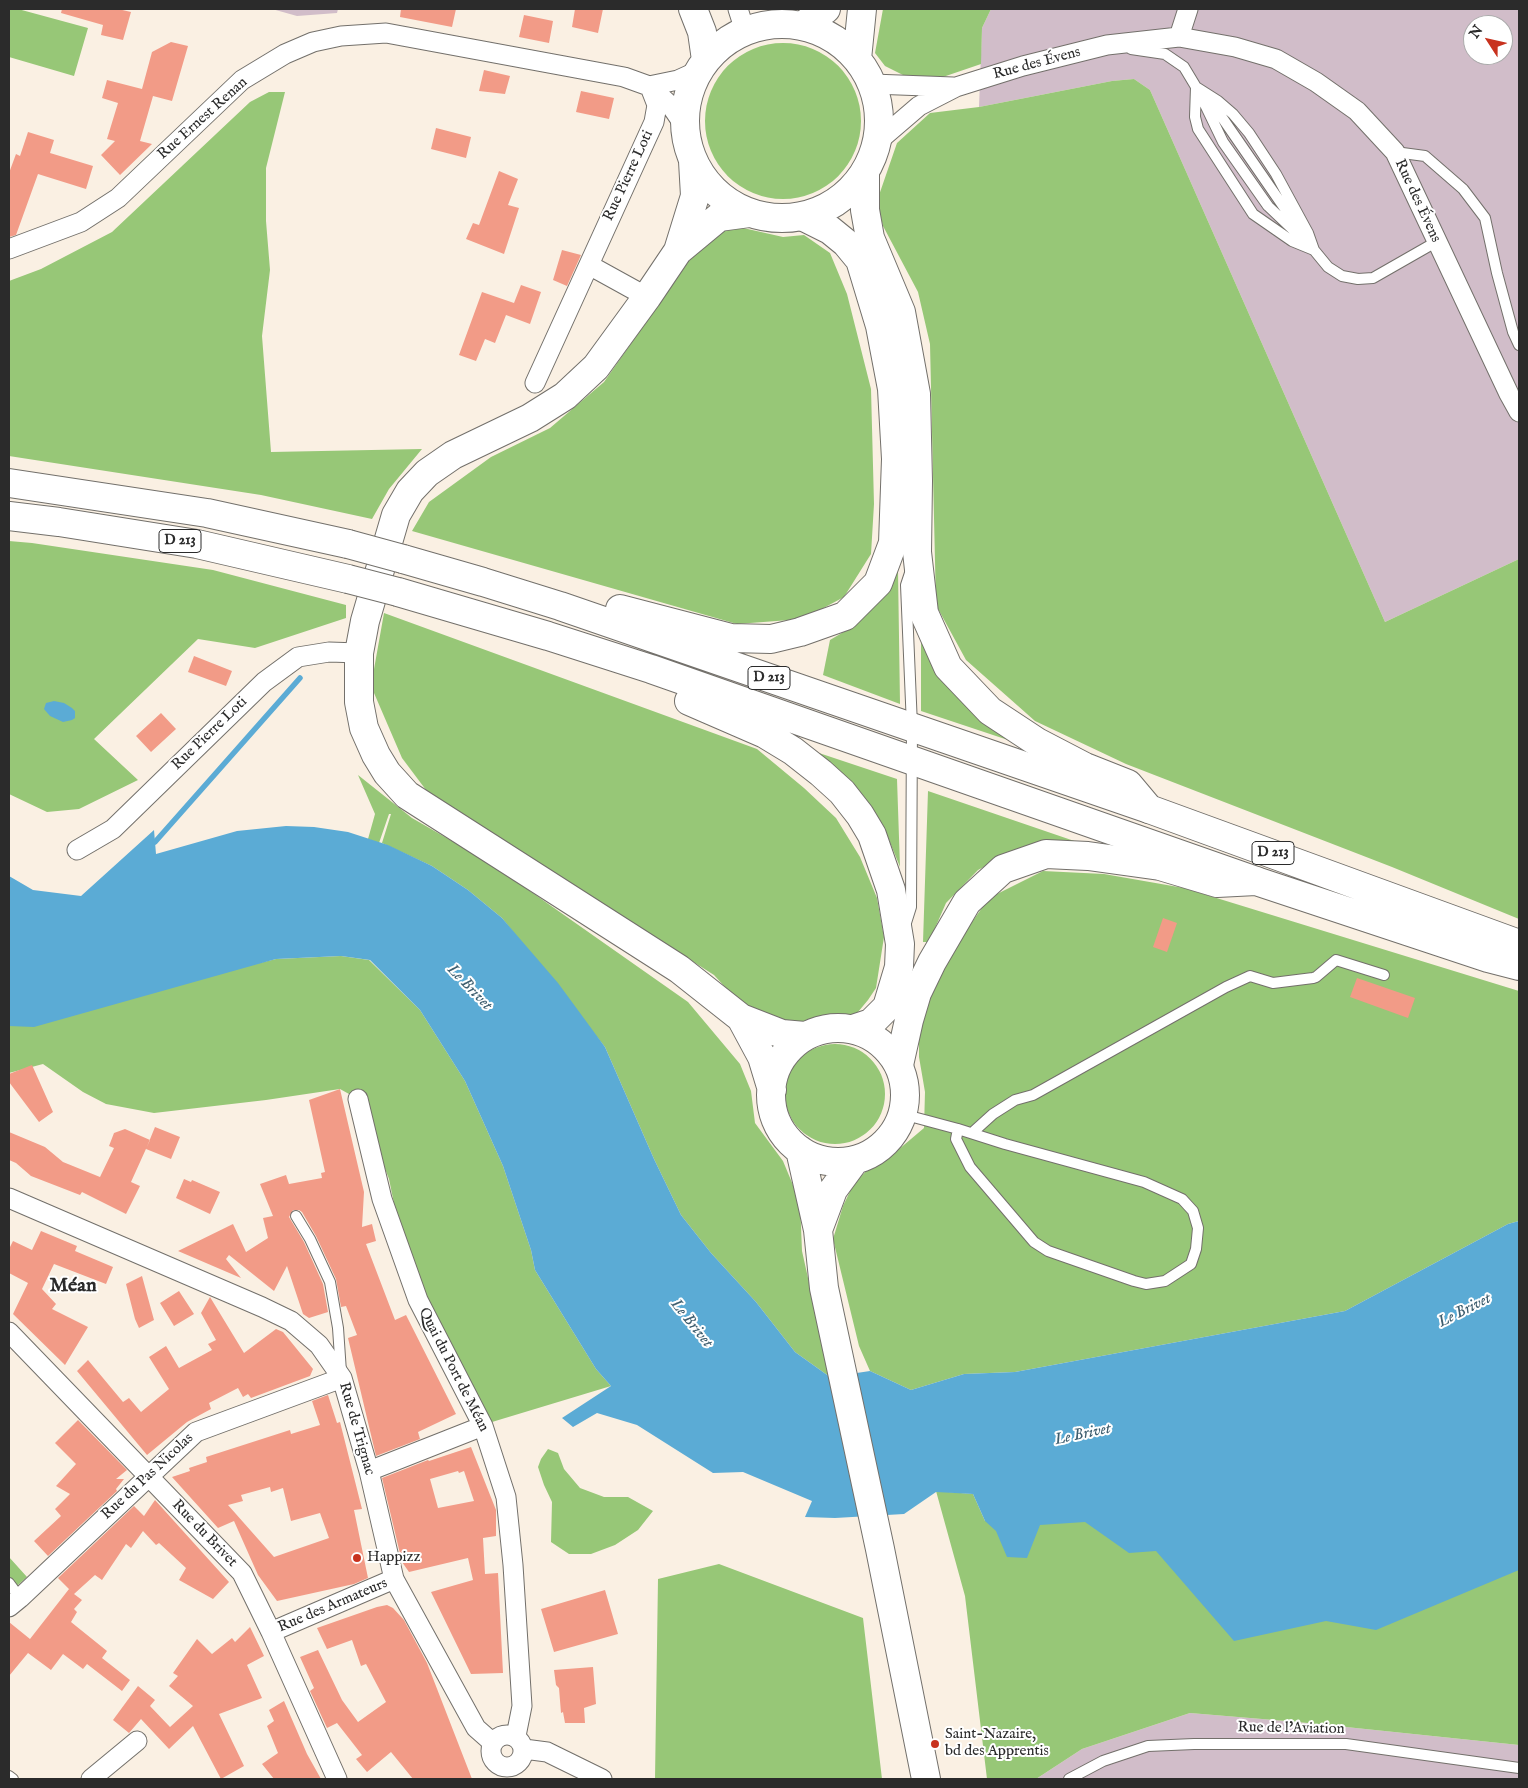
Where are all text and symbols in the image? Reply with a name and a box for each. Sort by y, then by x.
north arrow [1463,15,1513,65]
text: N [1466,22,1487,42]
street label: Rue des Évens [991,44,1083,84]
street label: Rue Ernest Renan [154,74,252,164]
street label: Rue Pierre Loti [600,128,658,224]
street label: Rue des Évens [1390,157,1444,245]
road number: D 213 [159,530,201,552]
road number: D 213 [748,666,790,690]
street label: Rue Pierre Loti [168,693,252,775]
road number: D 213 [1252,841,1294,864]
water label: Le Brivet [442,961,496,1015]
district label: Méan [49,1275,97,1299]
water label: Le Brivet [1435,1289,1495,1333]
water label: Le Brivet [666,1296,716,1352]
street label: Quai du Port de Méan [414,1305,492,1435]
street label: Rue de Trignac [334,1380,378,1478]
water label: Le Brivet [1053,1420,1113,1450]
street label: Rue du Pas Nicolas [98,1430,198,1524]
street label: Rue du Brivet [168,1497,240,1571]
place label: Happizz [367,1549,420,1567]
marker: Happizz [351,1552,363,1564]
street label: Rue des Armateurs [276,1575,390,1637]
street label: Rue de l'Aviation [1237,1719,1345,1739]
place label: Saint-Nazaire, bd des Apprentis [945,1726,1049,1761]
marker: Saint-Nazaire, bd des Apprentis [929,1738,941,1750]

